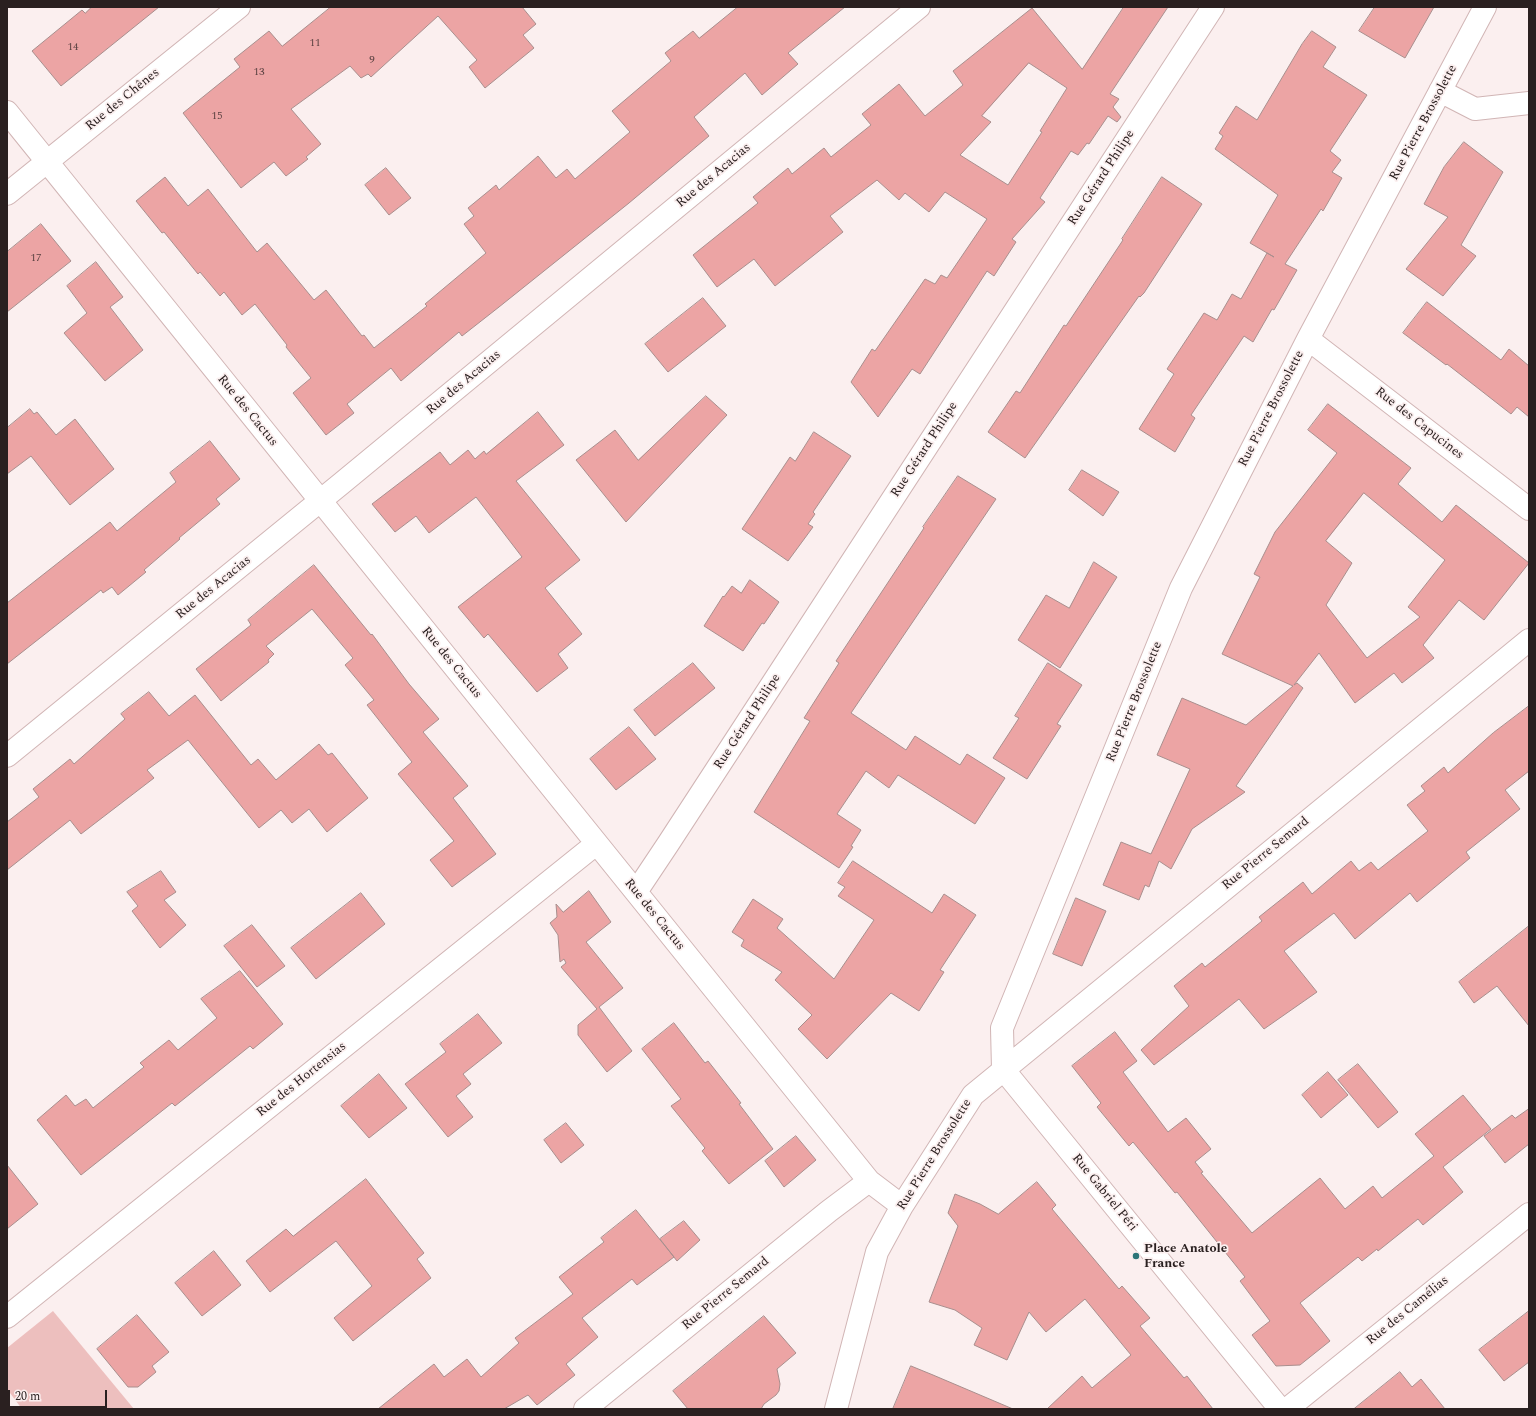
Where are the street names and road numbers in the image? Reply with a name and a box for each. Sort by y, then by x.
street label: Rue Pierre Brossolette [1387,63,1461,183]
street label: Rue des Chênes [83,65,163,135]
street label: Rue Gérard Philipe [1065,127,1139,229]
street label: Rue des Acacias [674,140,754,212]
street label: Rue des Acacias [424,347,504,419]
street label: Rue Pierre Brossolette [1236,348,1308,470]
street label: Rue des Cactus [213,372,281,450]
street label: Rue des Capucines [1372,385,1466,463]
street label: Rue Gérard Philipe [888,399,962,501]
street label: Rue des Acacias [173,553,255,623]
street label: Rue des Cactus [417,624,485,702]
street label: Rue Pierre Brossolette [1104,640,1166,764]
street label: Rue Gérard Philipe [711,671,785,773]
street label: Rue Pierre Semard [1219,814,1313,894]
street label: Rue des Cactus [620,876,688,954]
street label: Rue des Hortensias [254,1039,350,1121]
street label: Rue Pierre Brossolette [894,1096,976,1214]
street label: Rue Gabriel Péri [1068,1151,1140,1235]
street label: Rue Pierre Semard [679,1254,773,1334]
street label: Rue des Camélias [1364,1273,1452,1349]

